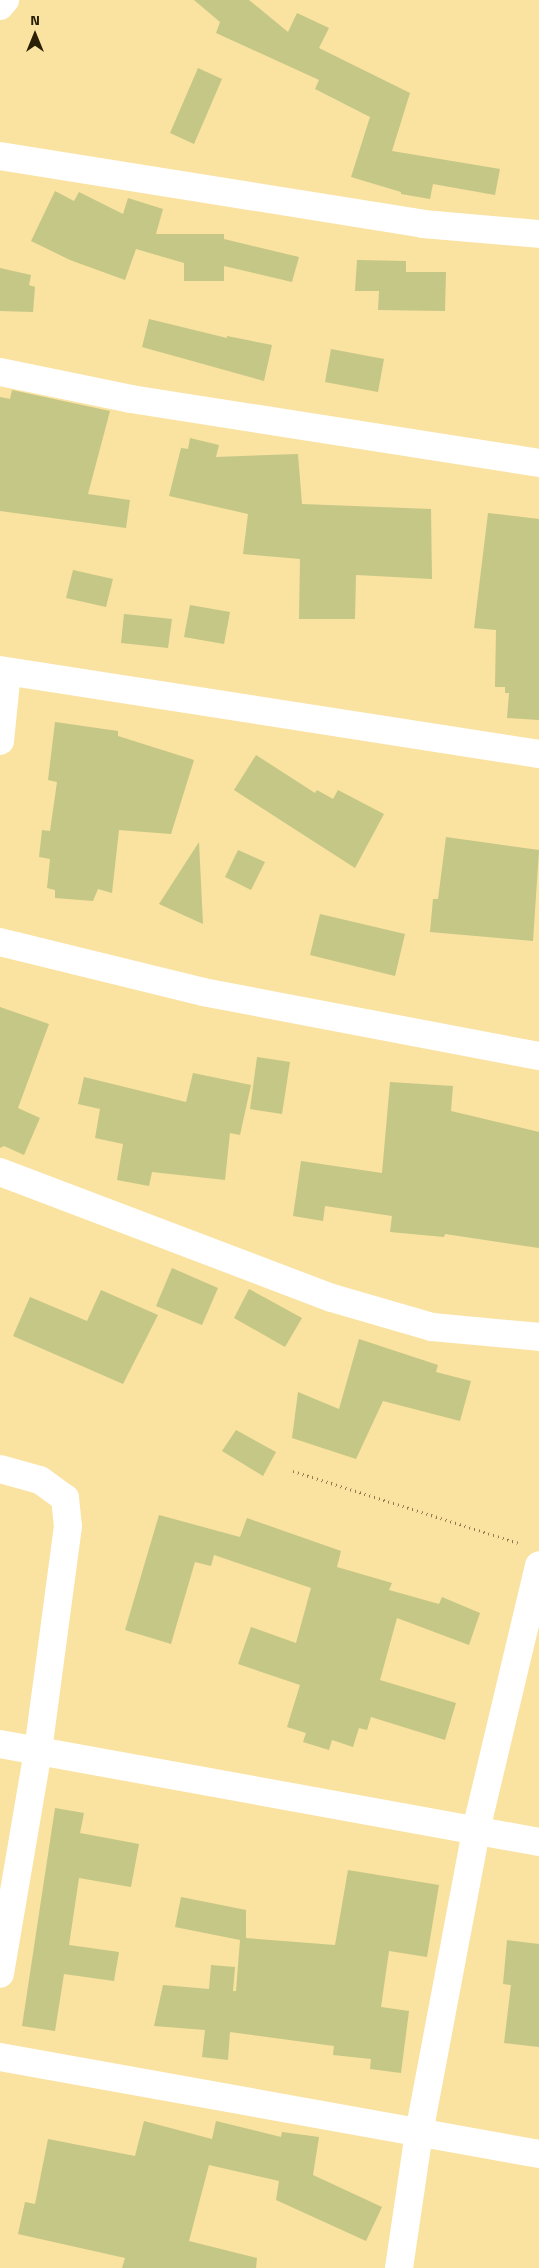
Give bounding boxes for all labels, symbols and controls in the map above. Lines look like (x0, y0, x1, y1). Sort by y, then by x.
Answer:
text: N (30, 9, 40, 30)
north arrow (10, 10, 60, 60)

